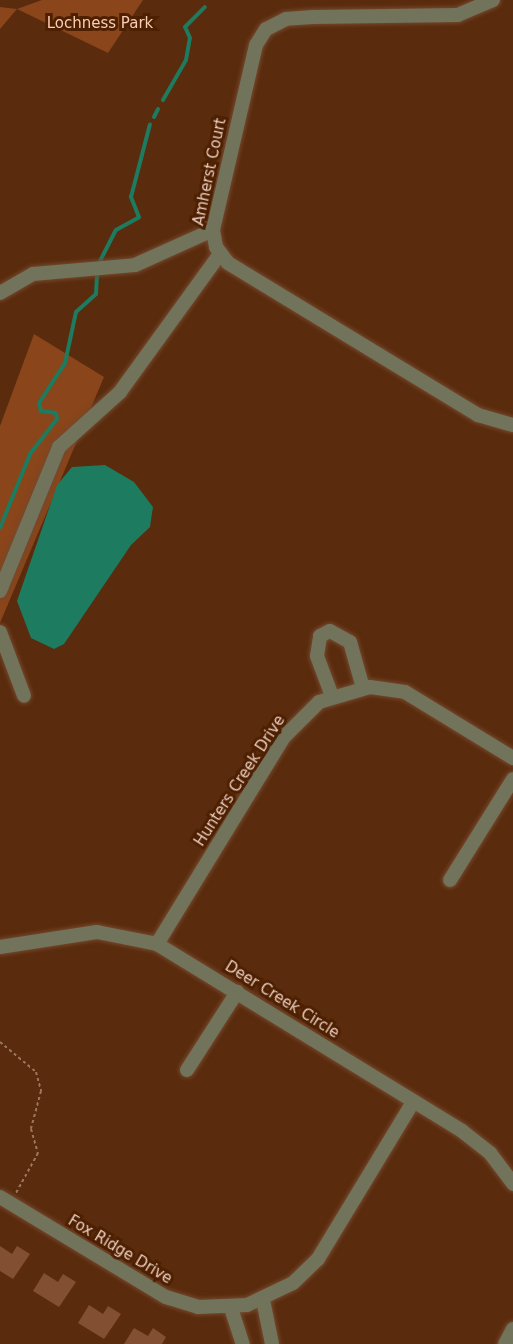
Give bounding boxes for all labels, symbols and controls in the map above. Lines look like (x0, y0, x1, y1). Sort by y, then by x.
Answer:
park label: Lochness Park (47, 15, 153, 33)
street label: Amherst Court (190, 117, 230, 227)
street label: Hunters Creek Drive (191, 712, 289, 850)
street label: Deer Creek Circle (222, 958, 342, 1042)
street label: Fox Ridge Drive (65, 1212, 175, 1288)

